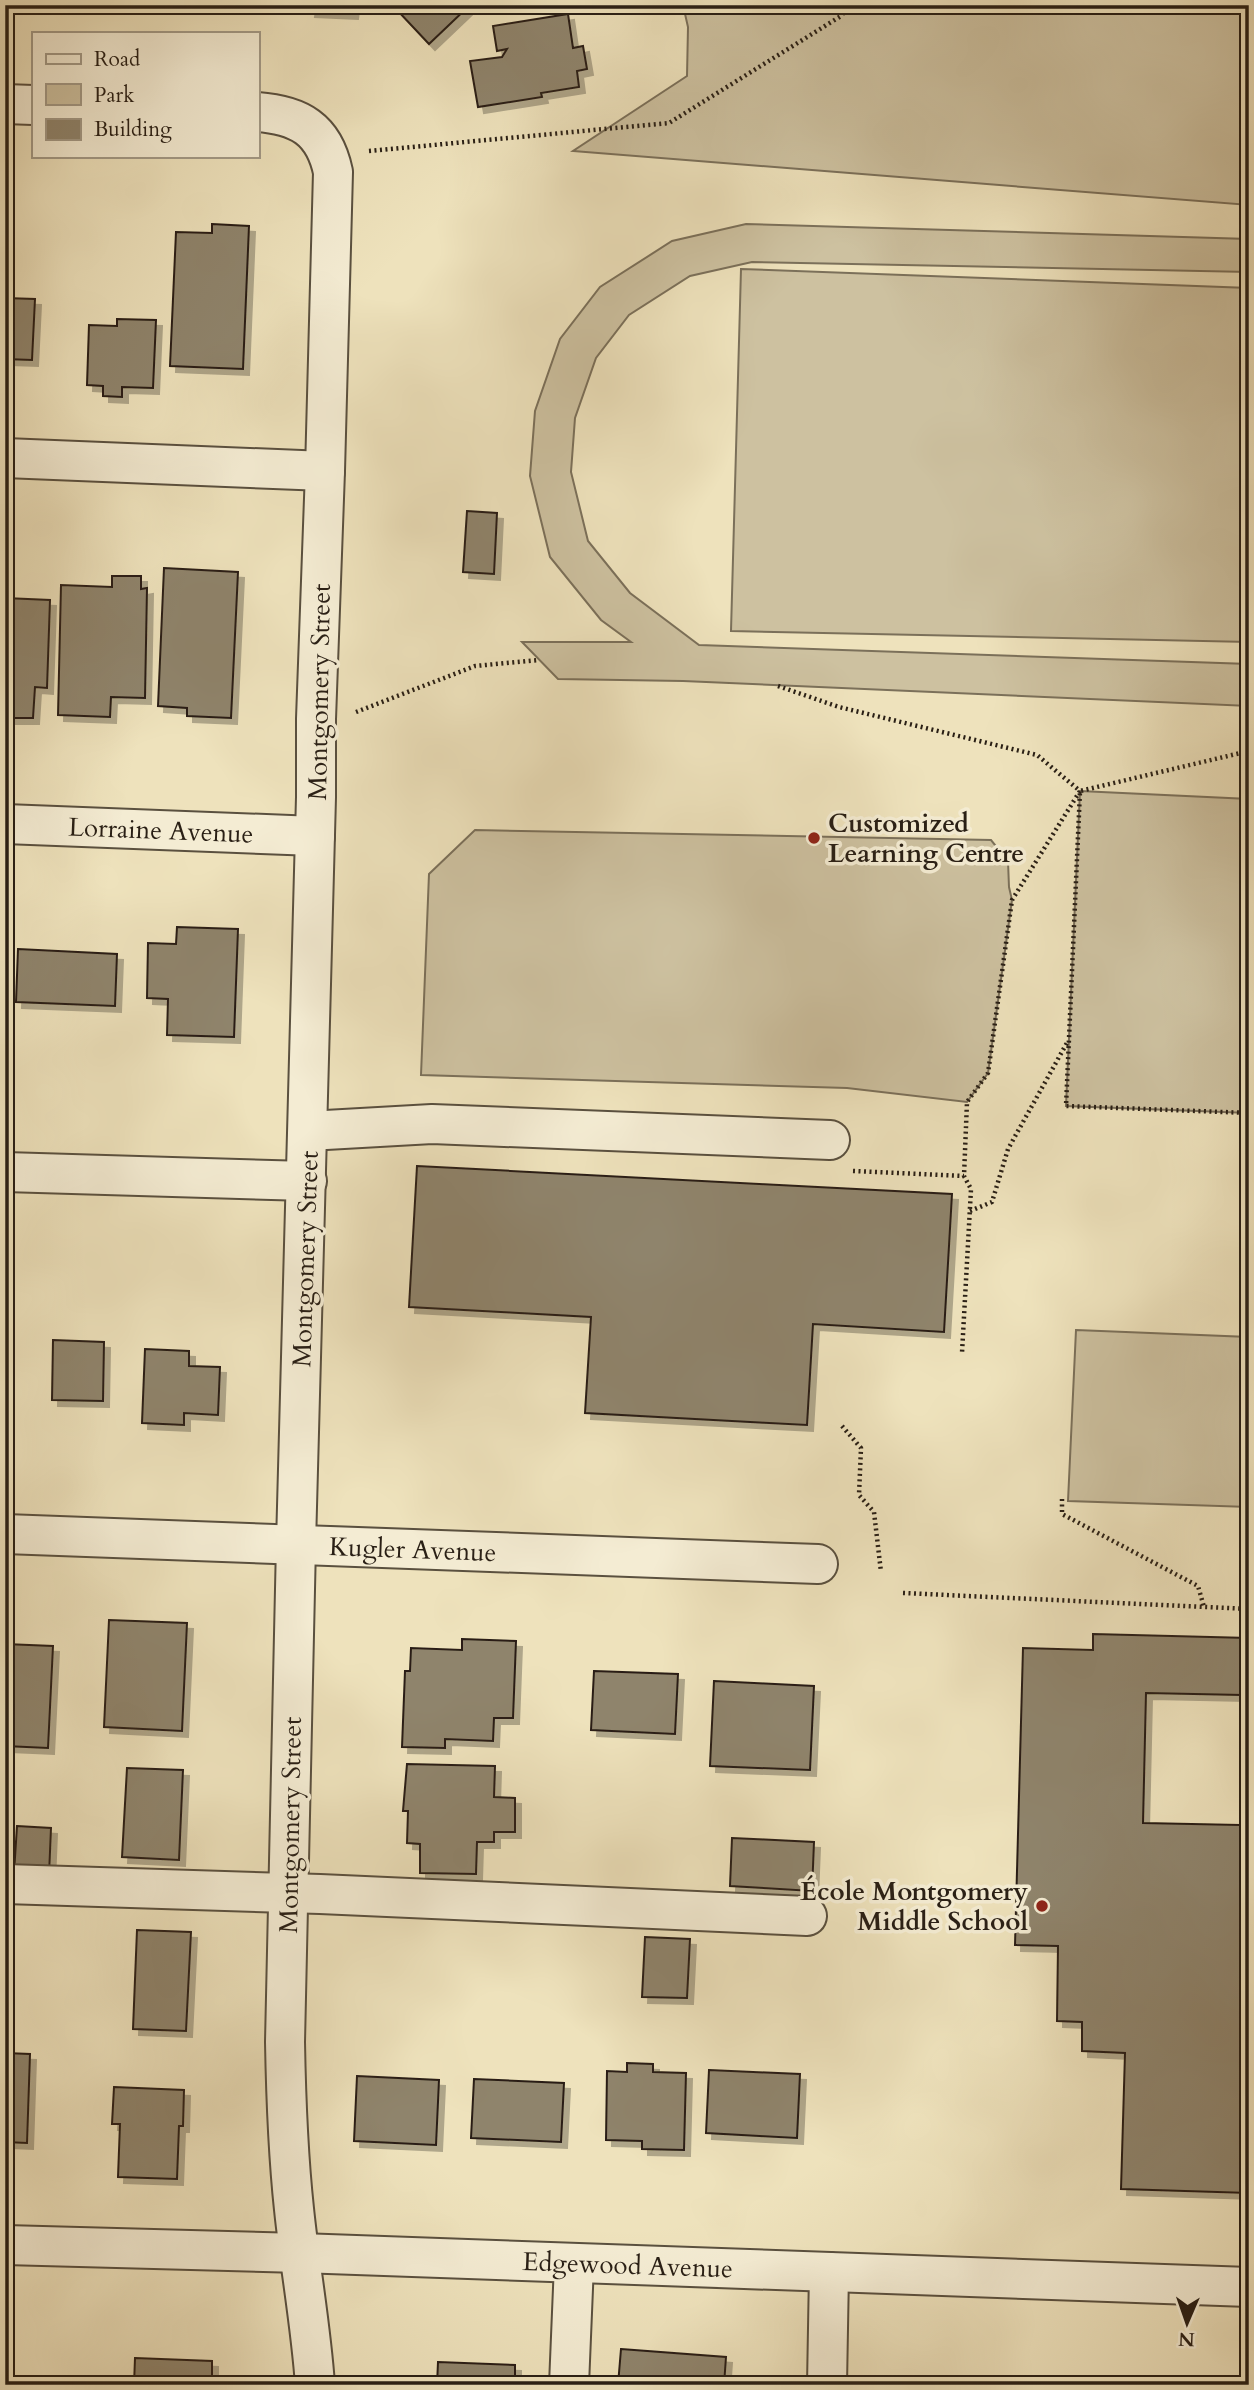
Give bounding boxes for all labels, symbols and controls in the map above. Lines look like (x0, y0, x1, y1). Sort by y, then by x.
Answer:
legend (32, 32, 259, 158)
text: Road (94, 45, 140, 74)
text: Park (94, 81, 135, 110)
text: Building (94, 115, 172, 144)
street label: Montgomery Street (300, 583, 339, 801)
place label: Customized Learning Centre (828, 806, 1024, 871)
street label: Lorraine Avenue (68, 809, 254, 852)
marker: Customized Learning Centre (806, 830, 822, 846)
street label: Montgomery Street (284, 1150, 327, 1368)
street label: Kugler Avenue (328, 1529, 497, 1570)
street label: Montgomery Street (271, 1716, 310, 1934)
place label: École Montgomery Middle School (800, 1874, 1028, 1939)
marker: École Montgomery Middle School (1034, 1898, 1050, 1914)
street label: Edgewood Avenue (522, 2244, 733, 2286)
north arrow (1152, 2288, 1222, 2358)
text: N (1177, 2326, 1195, 2352)

